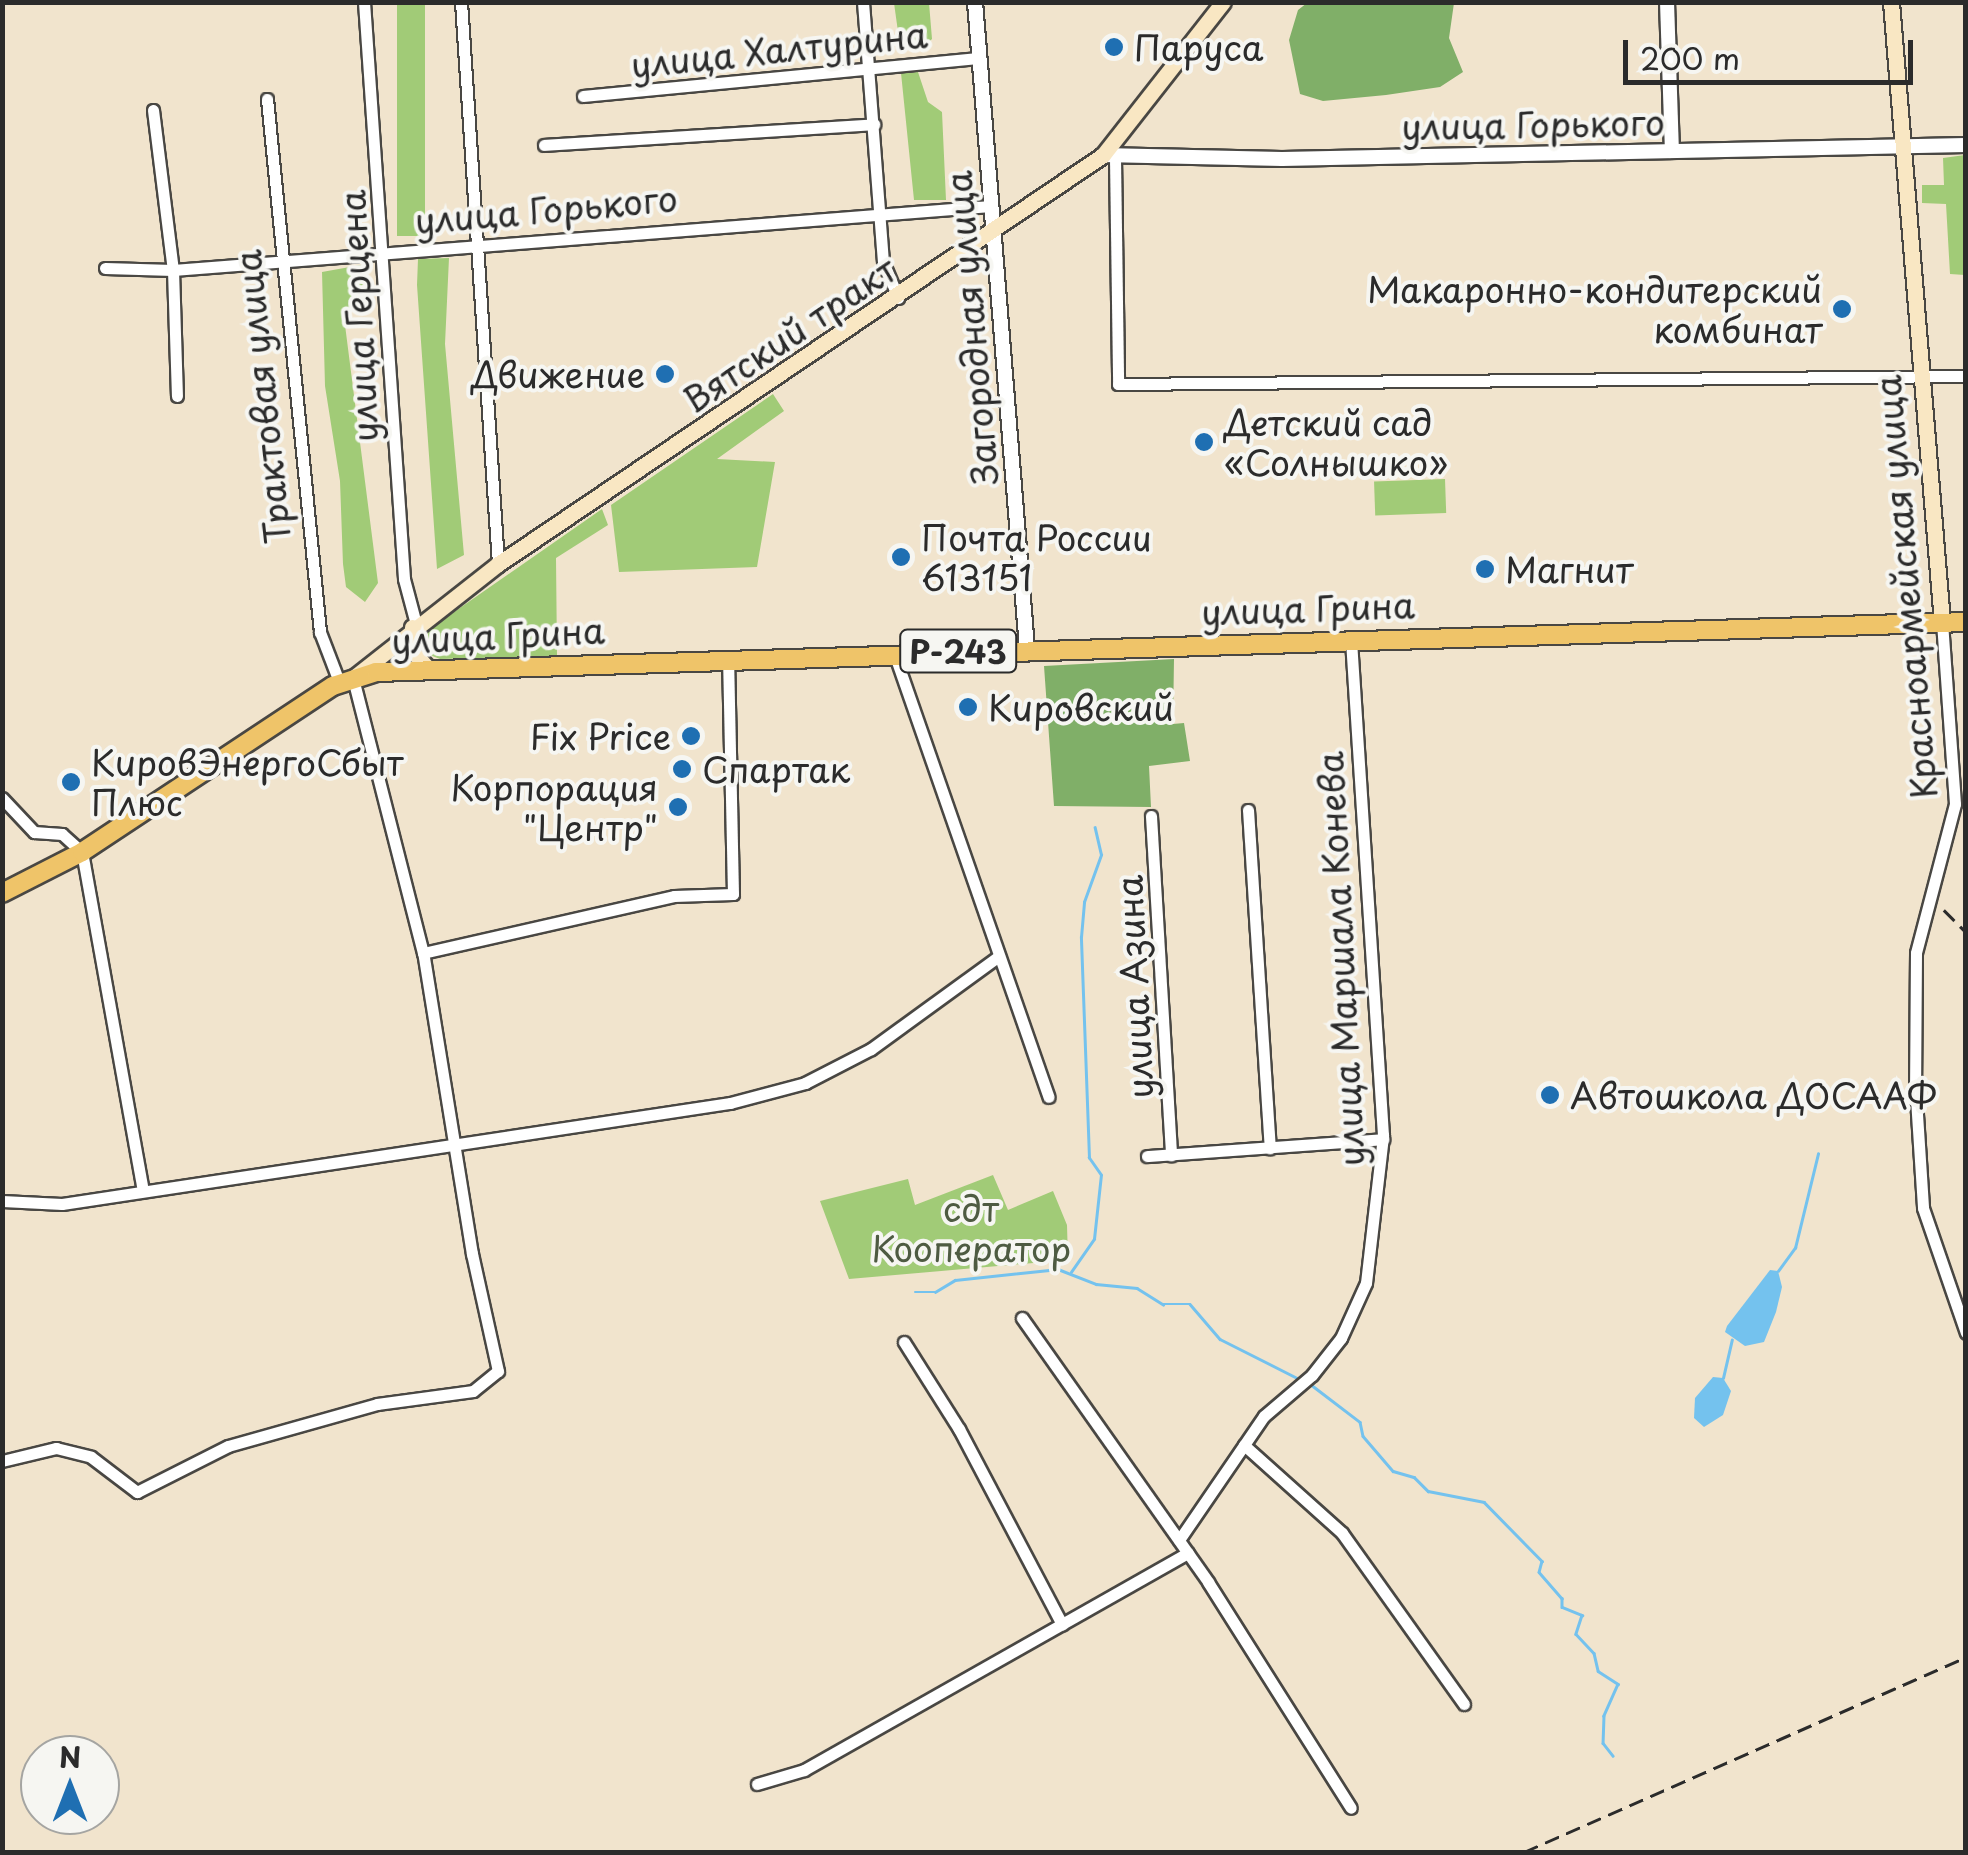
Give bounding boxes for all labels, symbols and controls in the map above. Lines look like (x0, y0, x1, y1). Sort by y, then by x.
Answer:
street label: улица Халтурина (628, 12, 930, 86)
scale bar (1628, 20, 1918, 82)
place label: Паруса (1134, 26, 1264, 68)
text: 200 m (1640, 35, 1740, 80)
marker: Паруса (1103, 36, 1125, 58)
street label: улица Горького (1400, 101, 1666, 147)
street label: Загородная улица (936, 168, 1006, 488)
street label: улица Горького (412, 177, 680, 241)
street label: улица Герцена (330, 188, 386, 444)
street label: Трактовая улица (226, 247, 298, 547)
street label: Вятский тракт (674, 247, 904, 421)
place label: Макаронно-кондитерский комбинат (1367, 268, 1822, 350)
marker: Макаронно-кондитерский комбинат (1831, 298, 1853, 320)
place label: Движение (471, 353, 645, 395)
marker: Движение (654, 363, 676, 385)
street label: Красноармейская улица (1865, 373, 1945, 801)
place label: Детский сад «Солнышко» (1224, 401, 1448, 483)
marker: Детский сад «Солнышко» (1193, 431, 1215, 453)
place label: Почта России 613151 (921, 516, 1153, 598)
marker: Почта России 613151 (890, 546, 912, 568)
place label: Магнит (1505, 548, 1633, 590)
marker: Магнит (1474, 558, 1496, 580)
street label: улица Грина (1200, 583, 1416, 633)
street label: улица Грина (389, 608, 607, 662)
road number: Р-243 (898, 624, 1018, 678)
place label: Кировский (988, 686, 1174, 728)
marker: Кировский (957, 696, 979, 718)
place label: Fix Price (530, 715, 671, 757)
marker: Fix Price (680, 725, 702, 747)
place label: КировЭнергоСбыт Плюс (91, 741, 403, 823)
place label: Спартак (702, 748, 850, 790)
street label: улица Маршала Конева (1308, 748, 1372, 1170)
marker: Спартак (671, 758, 693, 780)
place label: Корпорация "Центр" (450, 766, 658, 848)
marker: КировЭнергоСбыт Плюс (60, 771, 82, 793)
marker: Корпорация "Центр" (667, 796, 689, 818)
street label: улица Азина (1107, 873, 1161, 1101)
place label: Автошкола ДОСААФ (1570, 1074, 1936, 1116)
marker: Автошкола ДОСААФ (1539, 1084, 1561, 1106)
park label: сдт Кооператор (871, 1187, 1071, 1269)
north arrow (20, 1735, 120, 1835)
text: N (59, 1735, 81, 1778)

